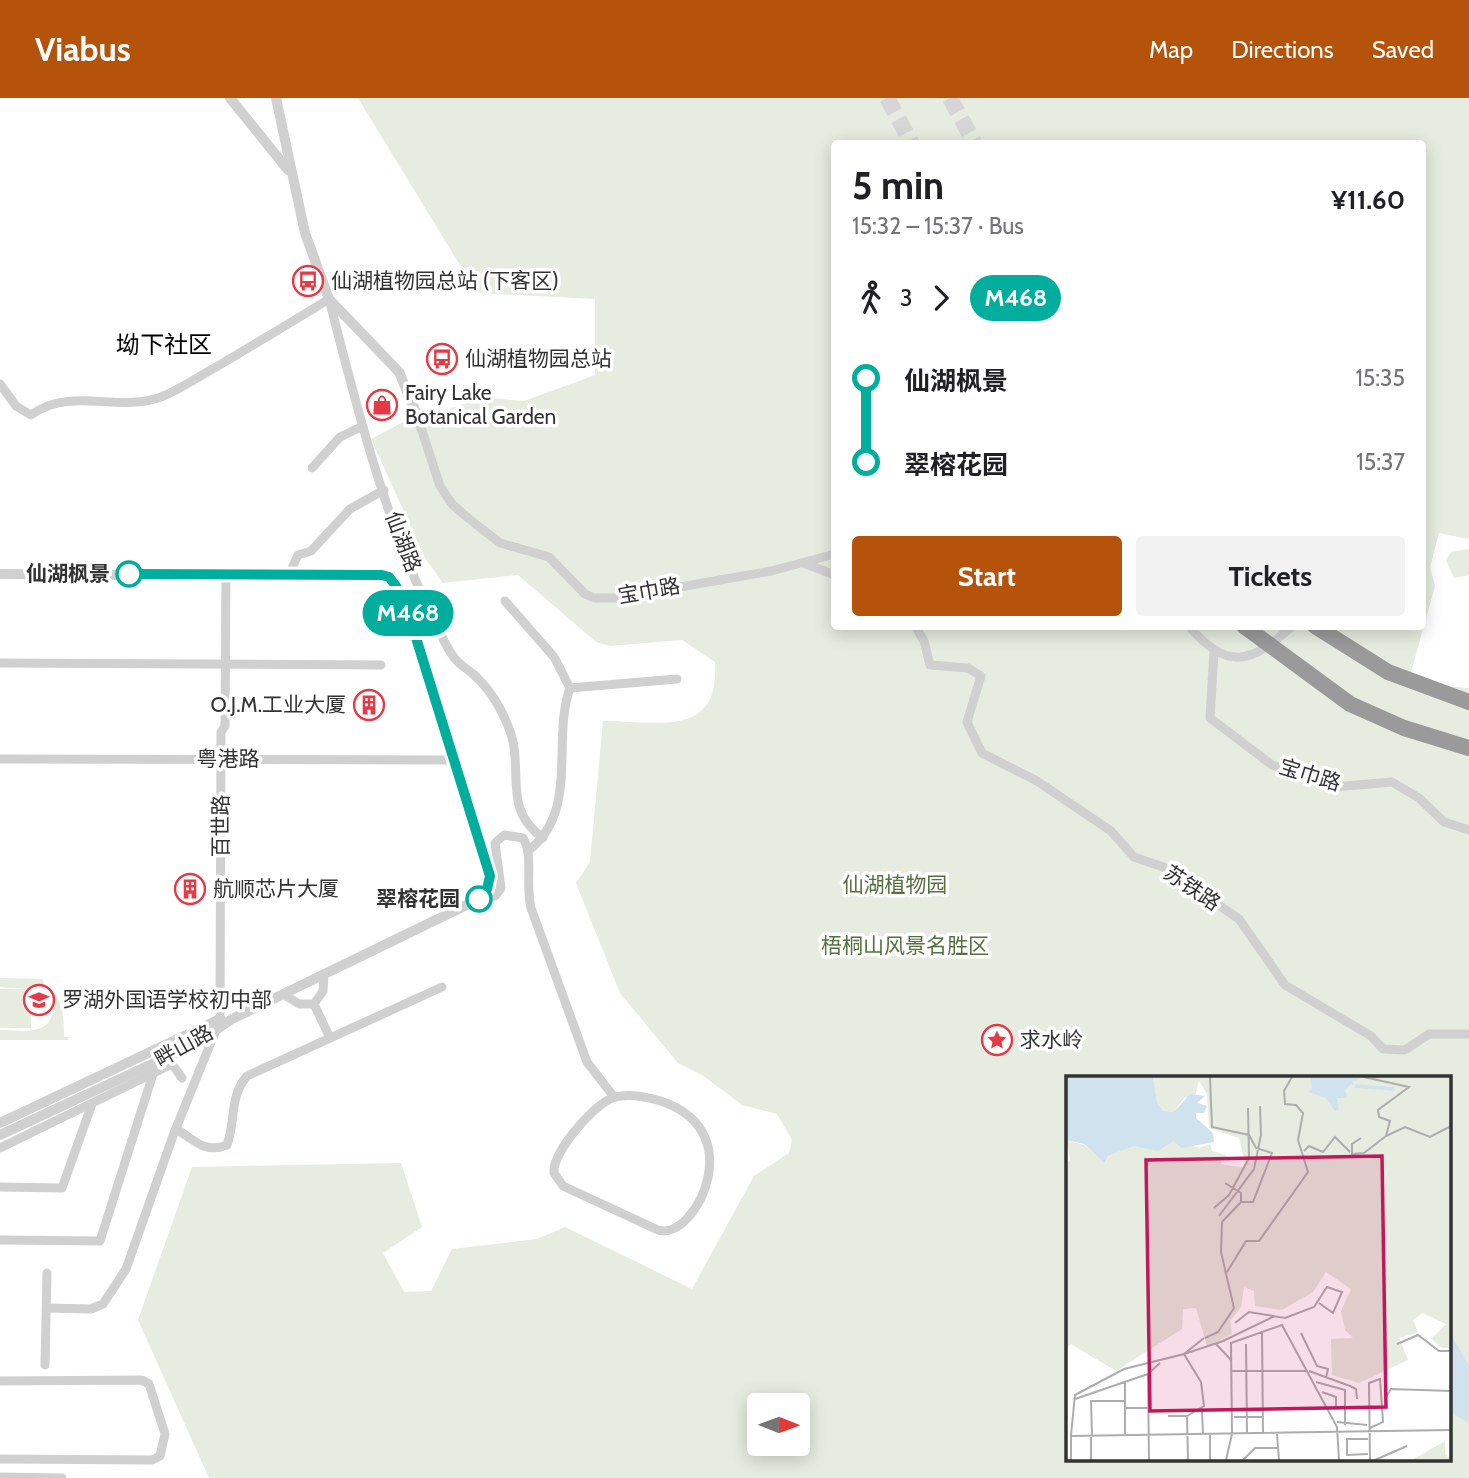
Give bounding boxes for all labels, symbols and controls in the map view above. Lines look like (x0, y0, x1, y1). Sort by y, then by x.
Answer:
text: Viabus (35, 29, 131, 69)
text: Map (1149, 35, 1193, 64)
text: Directions (1231, 35, 1334, 64)
text: Saved (1372, 35, 1434, 64)
text: 5 min (852, 162, 944, 209)
text: ¥11.60 (1331, 184, 1405, 216)
text: 15:32 – 15:37 · Bus (852, 212, 1024, 240)
bus stop icon: 仙湖植物园总站 (下客区) (291, 264, 325, 298)
place label: 仙湖植物园总站 (下客区) (331, 268, 559, 293)
icon: walk (852, 279, 890, 317)
icon: forward (922, 279, 960, 317)
text: M468 (984, 283, 1047, 312)
text: 3 (900, 284, 912, 312)
district label: 坳下社区 (116, 330, 212, 359)
bus stop icon: 仙湖植物园总站 (425, 342, 459, 376)
place label: 仙湖植物园总站 (465, 346, 612, 371)
text: 15:35 (1355, 364, 1405, 392)
text: 仙湖枫景 (904, 365, 1008, 397)
place label: Fairy Lake Botanical Garden (405, 380, 556, 429)
shop icon: Fairy Lake Botanical Garden (365, 388, 399, 422)
text: 15:37 (1356, 448, 1405, 476)
text: 翠榕花园 (904, 449, 1008, 481)
street label: 仙湖路 (381, 508, 426, 576)
button: Start (852, 536, 1122, 616)
button: Tickets (1136, 536, 1405, 616)
place label: 仙湖枫景 (26, 561, 110, 586)
marker: 仙湖枫景 (116, 561, 142, 587)
street label: 宝巾路 (616, 573, 682, 608)
line badge: M468 (359, 590, 457, 636)
text: M468 (377, 598, 439, 627)
building icon: O.J.M.工业大厦 (352, 688, 386, 722)
place label: O.J.M.工业大厦 (211, 692, 346, 717)
street label: 粤港路 (197, 746, 260, 771)
street label: 宝巾路 (1276, 753, 1344, 796)
street label: 百世路 (208, 795, 233, 858)
street label: 苏铁路 (1159, 860, 1225, 916)
building icon: 航顺芯片大厦 (173, 872, 207, 906)
park label: 仙湖植物园 (843, 872, 948, 897)
place label: 航顺芯片大厦 (213, 876, 339, 901)
place label: 翠榕花园 (376, 886, 460, 911)
marker: 翠榕花园 (466, 886, 492, 912)
park label: 梧桐山风景名胜区 (821, 933, 989, 958)
school or university icon: 罗湖外国语学校初中部 (22, 983, 56, 1017)
place label: 罗湖外国语学校初中部 (62, 987, 272, 1012)
street label: 畔山路 (150, 1019, 217, 1072)
place icon: 求水岭 (980, 1023, 1014, 1057)
place label: 求水岭 (1020, 1027, 1083, 1052)
inset map (1066, 1076, 1452, 1460)
north arrow (747, 1393, 810, 1456)
map controls (747, 1393, 810, 1456)

